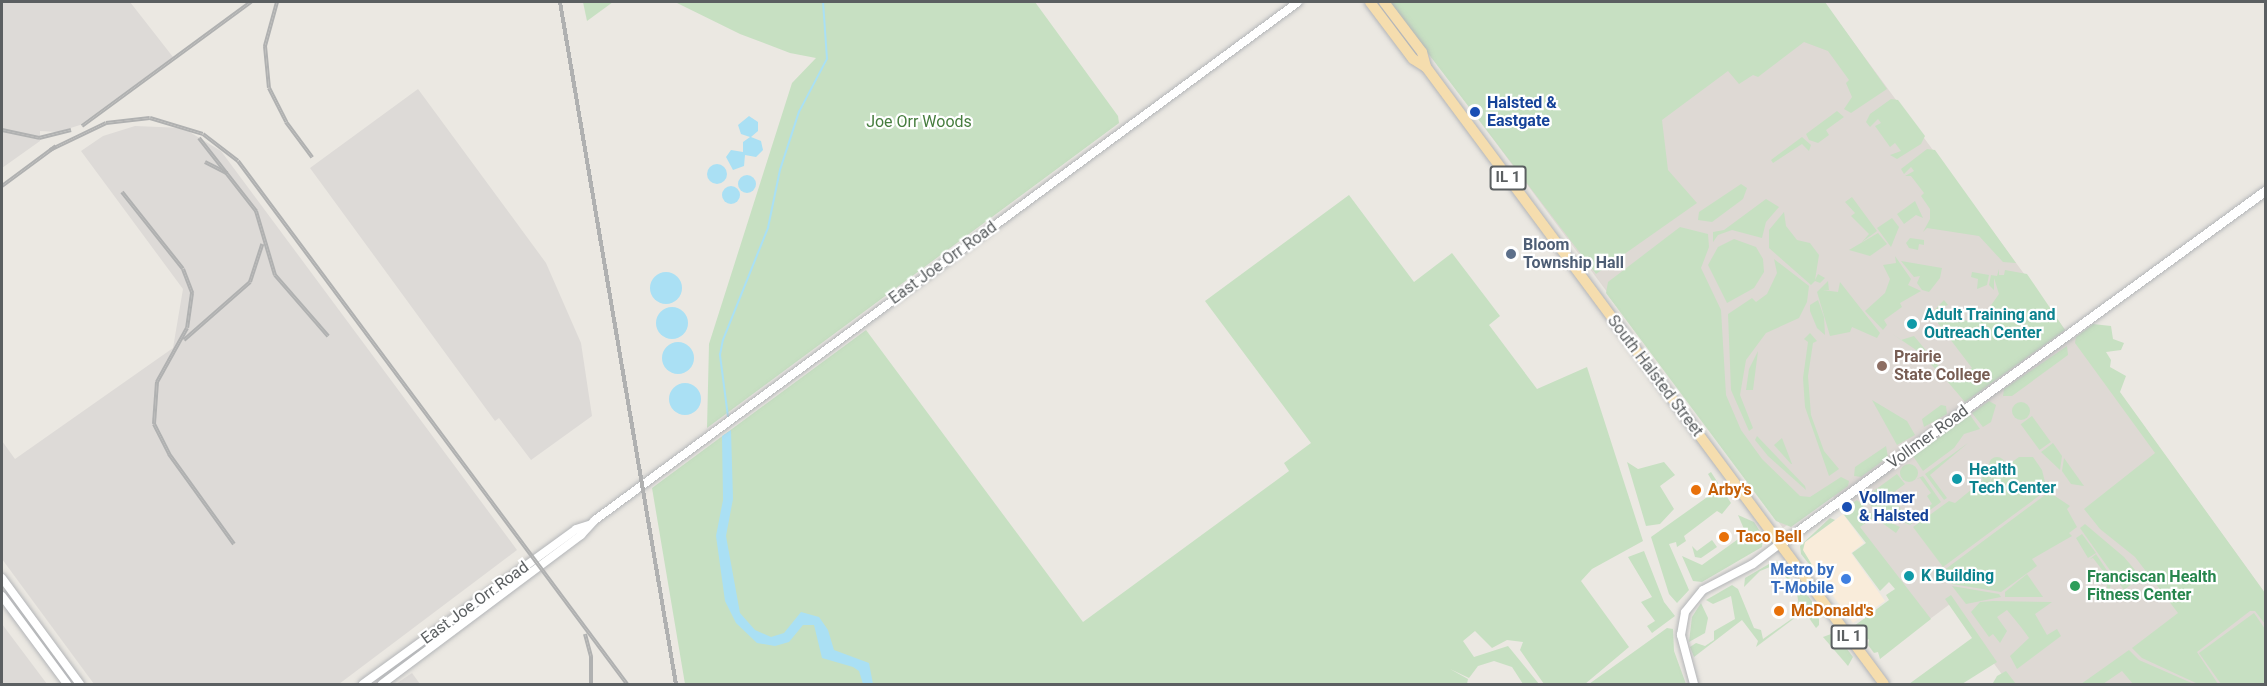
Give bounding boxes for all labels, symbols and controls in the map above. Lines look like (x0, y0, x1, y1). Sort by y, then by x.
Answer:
place label: Halsted & Eastgate (1487, 93, 1557, 131)
marker: Halsted & Eastgate (1468, 105, 1482, 119)
park label: Joe Orr Woods (866, 112, 972, 132)
road number: IL 1 (1488, 166, 1528, 190)
street label: East Joe Orr Road (886, 218, 1000, 308)
place label: Bloom Township Hall (1523, 235, 1624, 273)
marker: Bloom Township Hall (1504, 247, 1518, 261)
place label: Adult Training and Outreach Center (1924, 305, 2056, 343)
street label: South Halsted Street (1603, 312, 1707, 440)
marker: Adult Training and Outreach Center (1905, 317, 1919, 331)
place label: Prairie State College (1894, 347, 1990, 385)
marker: Prairie State College (1875, 359, 1889, 373)
street label: Vollmer Road (1884, 401, 1972, 473)
place label: Health Tech Center (1969, 460, 2056, 498)
marker: Health Tech Center (1950, 472, 1964, 486)
place label: Arby's (1708, 480, 1752, 500)
marker: Arby's (1689, 483, 1703, 497)
place label: Vollmer & Halsted (1859, 488, 1929, 526)
marker: Vollmer & Halsted (1840, 500, 1854, 514)
place label: Taco Bell (1736, 527, 1802, 547)
marker: Taco Bell (1717, 530, 1731, 544)
street label: East Joe Orr Road (418, 558, 532, 648)
place label: Metro by T-Mobile (1770, 560, 1834, 598)
place label: K Building (1921, 566, 1994, 586)
place label: Franciscan Health Fitness Center (2087, 567, 2216, 605)
marker: K Building (1902, 569, 1916, 583)
marker: Metro by T-Mobile (1839, 572, 1853, 586)
marker: Franciscan Health Fitness Center (2068, 579, 2082, 593)
place label: McDonald's (1791, 601, 1874, 621)
marker: McDonald's (1772, 604, 1786, 618)
road number: IL 1 (1830, 625, 1868, 649)

